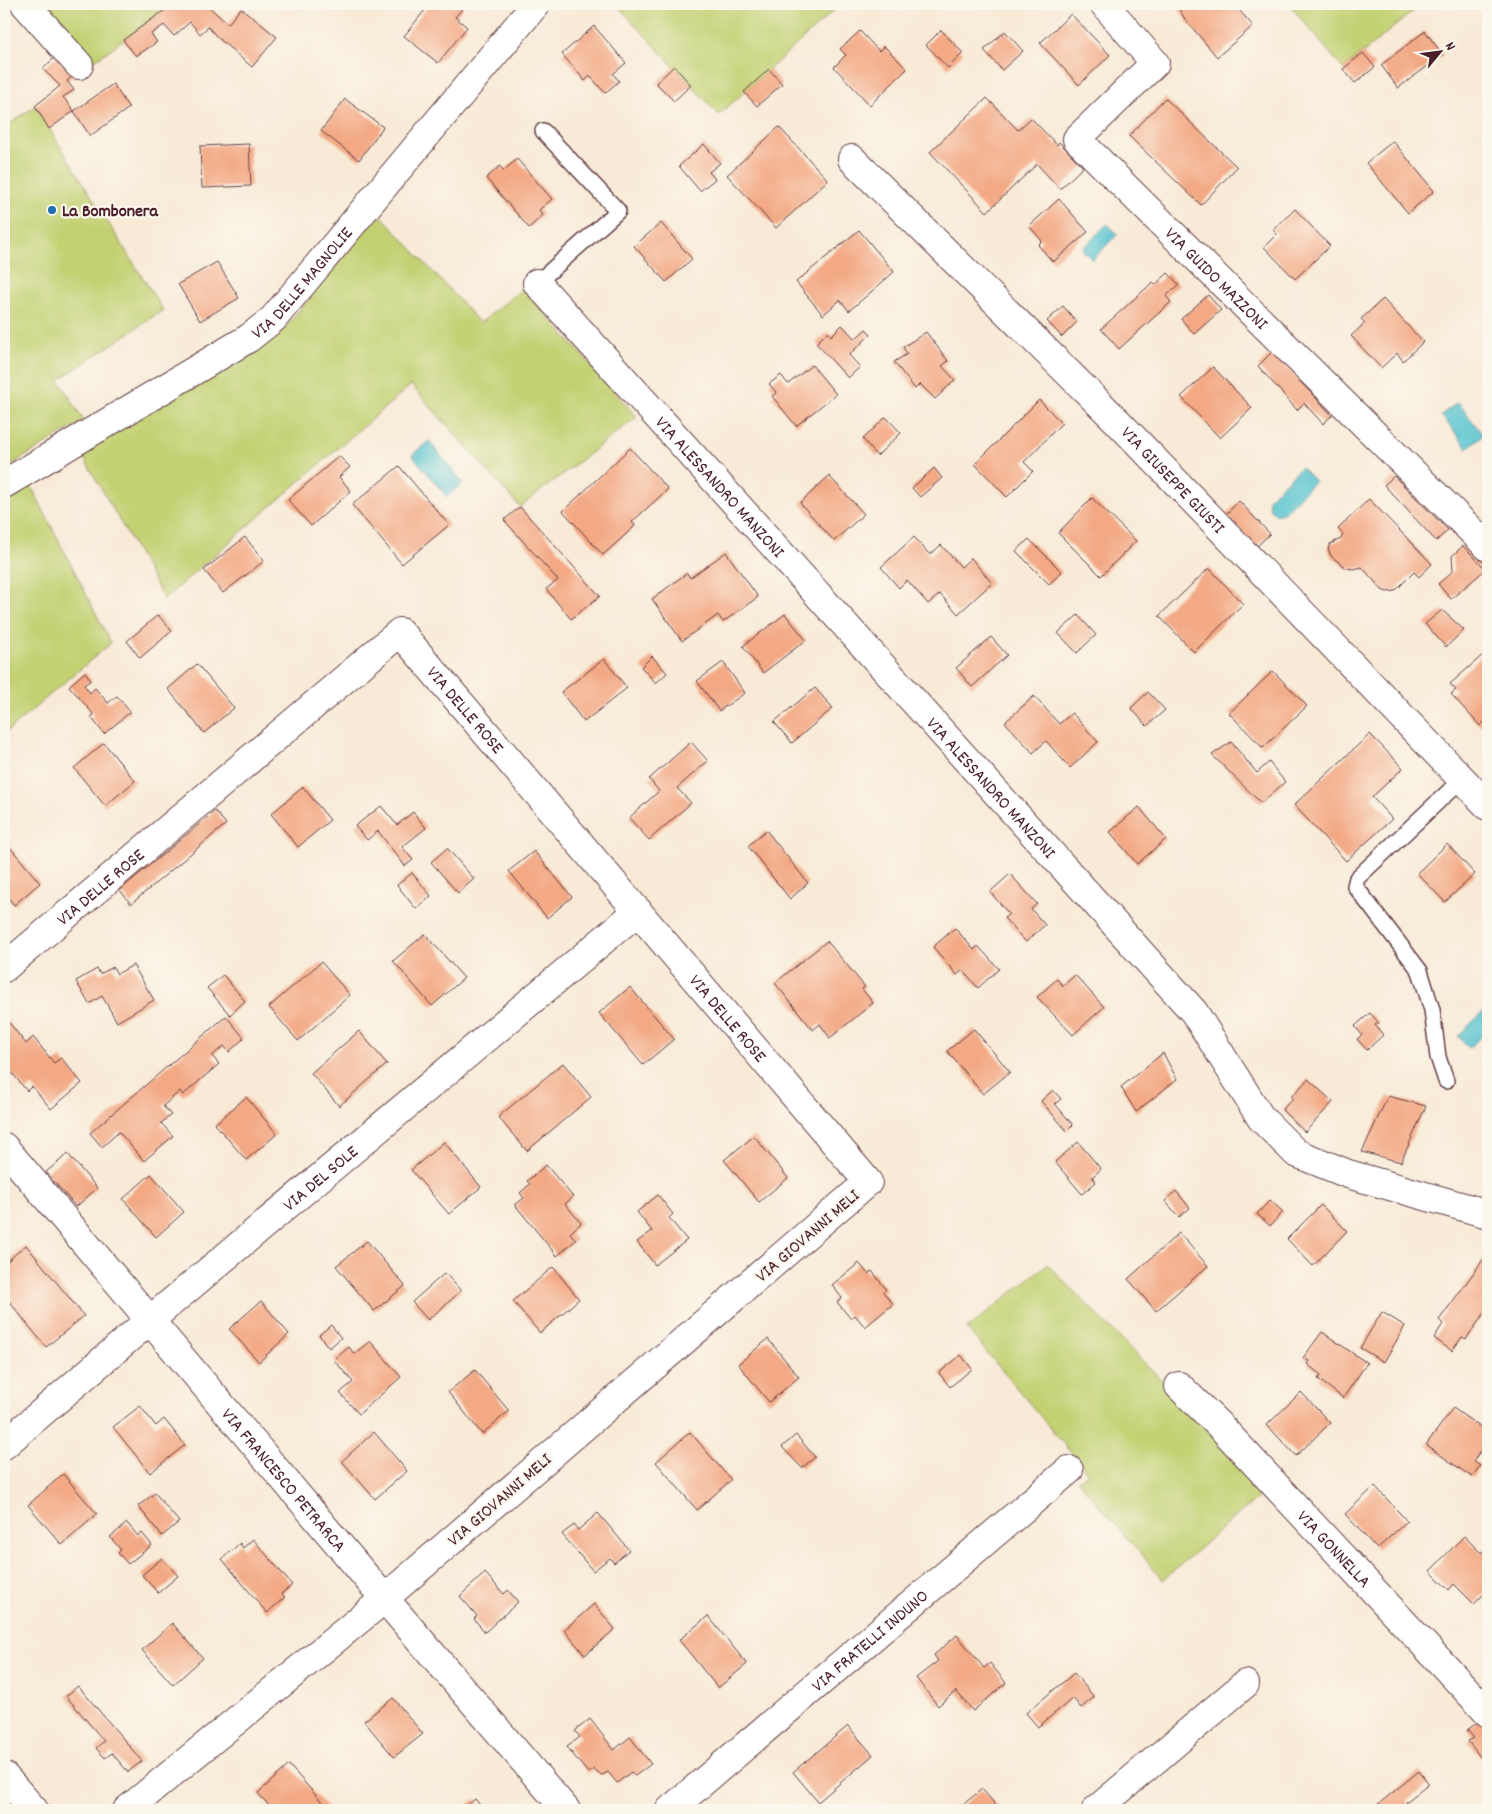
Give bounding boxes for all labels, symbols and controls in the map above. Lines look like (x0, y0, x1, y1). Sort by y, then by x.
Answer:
north arrow (1414, 28, 1464, 78)
text: N (1439, 39, 1460, 55)
place label: La Bombonera (62, 200, 159, 225)
marker: La Bombonera (46, 204, 58, 216)
street label: VIA DELLE MAGNOLIE (247, 222, 360, 346)
street label: VIA GUIDO MAZZONI (1158, 223, 1273, 337)
street label: VIA ALESSANDRO MANZONI (648, 412, 789, 565)
street label: VIA GIUSEPPE GIUSTI (1114, 422, 1230, 541)
street label: VIA DELLE ROSE (419, 662, 509, 760)
street label: VIA ALESSANDRO MANZONI (919, 713, 1060, 866)
street label: VIA DELLE ROSE (52, 844, 151, 933)
street label: VIA DELLE ROSE (682, 970, 771, 1069)
street label: VIA DEL SOLE (279, 1141, 365, 1218)
street label: VIA GIOVANNI MELI (751, 1184, 867, 1289)
street label: VIA FRANCESCO PETRARCA (214, 1404, 351, 1559)
street label: VIA GIOVANNI MELI (443, 1448, 559, 1553)
street label: VIA GONNELLA (1290, 1506, 1375, 1595)
street label: VIA FRATELLI INDUNO (807, 1585, 935, 1699)

